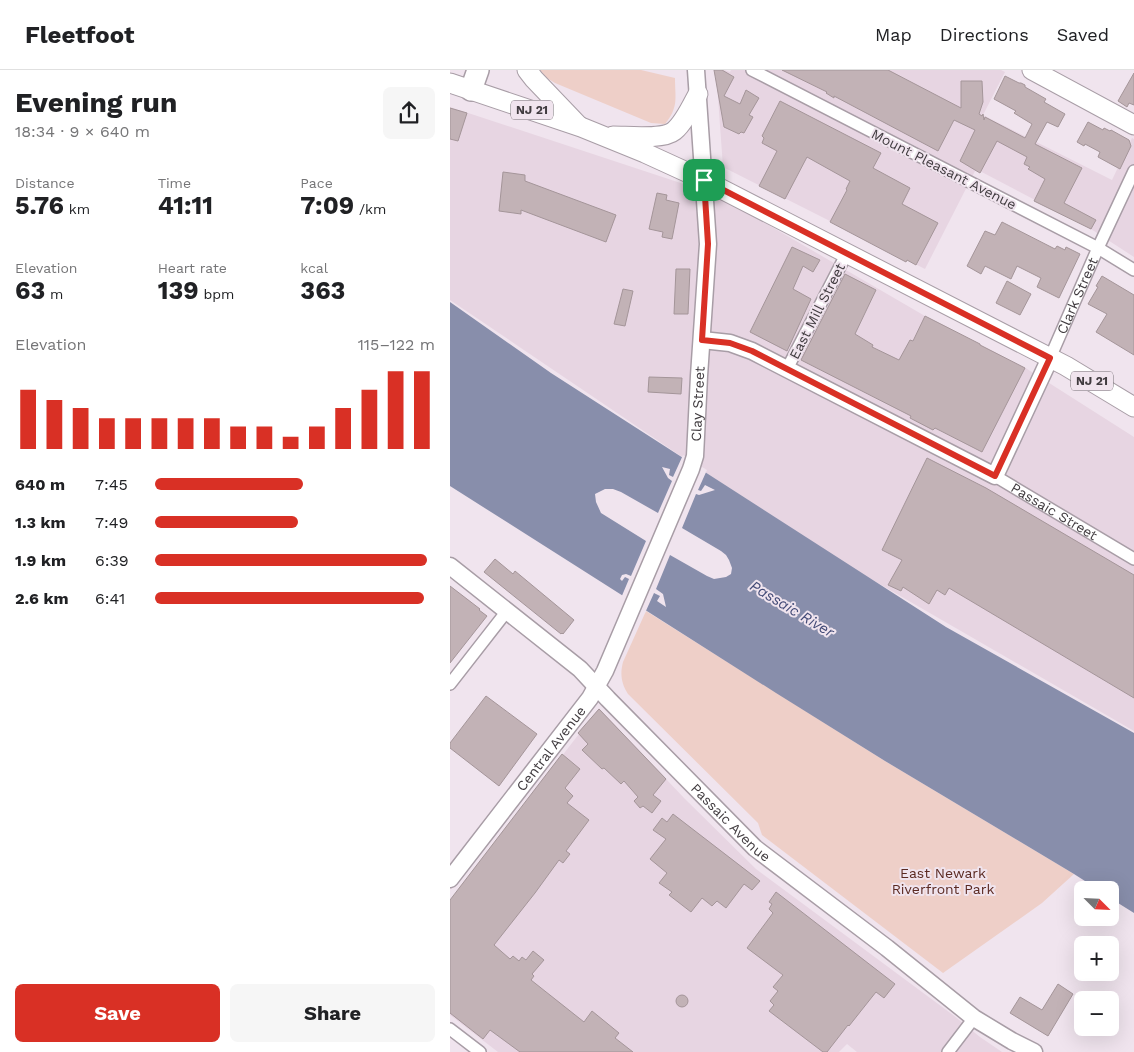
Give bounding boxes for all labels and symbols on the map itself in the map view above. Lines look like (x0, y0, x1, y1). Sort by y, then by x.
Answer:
road number: NJ 21 (511, 100, 553, 120)
street label: Mount Pleasant Avenue (869, 125, 1019, 213)
pin (683, 159, 725, 201)
street label: Clark Street (1053, 255, 1101, 337)
street label: East Mill Street (786, 260, 848, 362)
street label: Clay Street (688, 366, 708, 442)
road number: NJ 21 (1071, 372, 1113, 391)
street label: Passaic Street (1008, 479, 1100, 543)
water label: Passaic River (747, 577, 838, 642)
street label: Central Avenue (513, 703, 589, 794)
street label: Passaic Avenue (688, 780, 773, 865)
park label: East Newark Riverfront Park (892, 865, 994, 897)
north arrow (1074, 881, 1119, 926)

